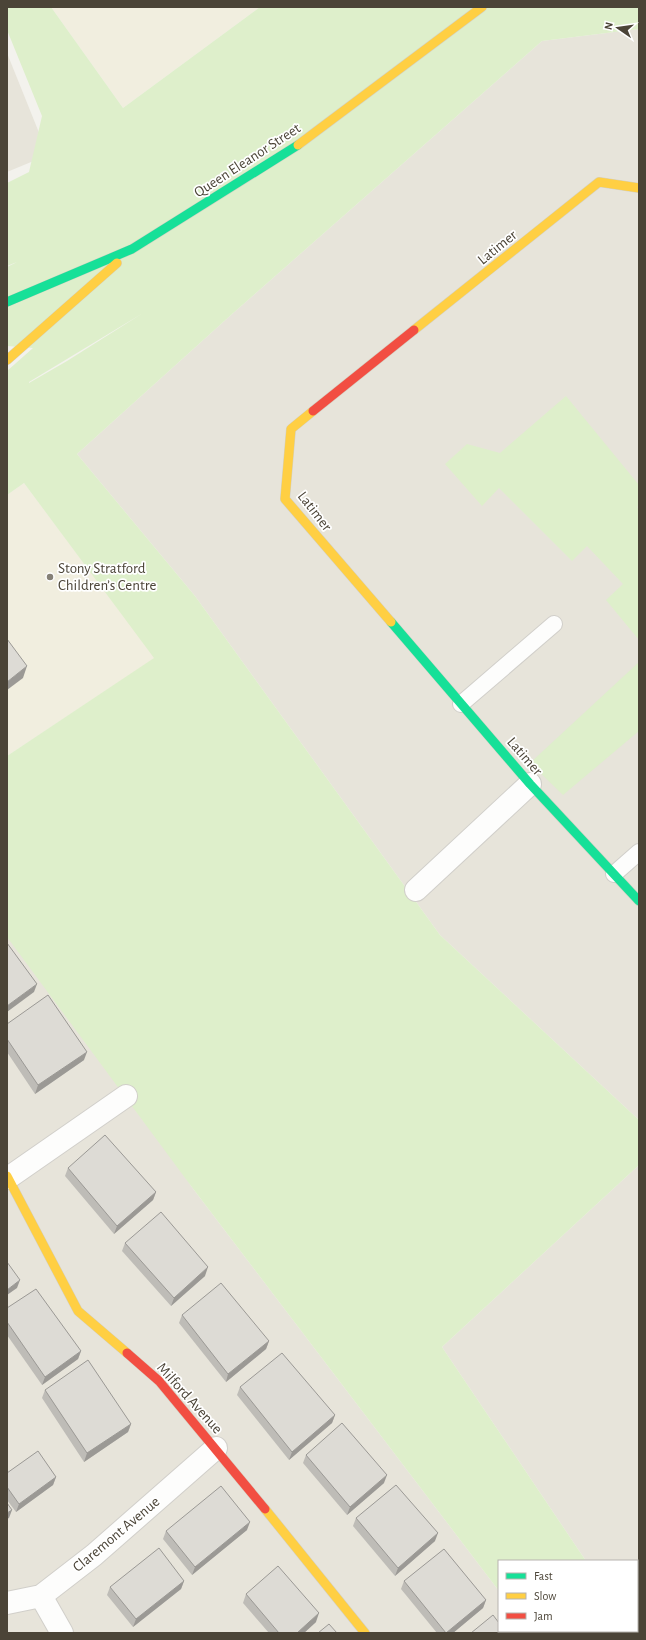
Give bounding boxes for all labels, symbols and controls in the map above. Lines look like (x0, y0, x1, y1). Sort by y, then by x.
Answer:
north arrow (598, 8, 638, 48)
text: N (603, 21, 615, 31)
street label: Queen Eleanor Street (191, 120, 303, 200)
street label: Latimer (475, 227, 520, 267)
street label: Latimer (295, 489, 335, 534)
place label: Stony Stratford Children’s Centre (58, 561, 157, 593)
marker: Stony Stratford Children’s Centre (45, 572, 55, 582)
street label: Latimer (504, 734, 545, 778)
street label: Milford Avenue (154, 1360, 225, 1437)
street label: Claremont Avenue (70, 1494, 163, 1575)
legend (498, 1560, 638, 1632)
text: Fast (534, 1570, 553, 1582)
text: Slow (534, 1590, 556, 1602)
text: Jam (534, 1610, 553, 1622)

